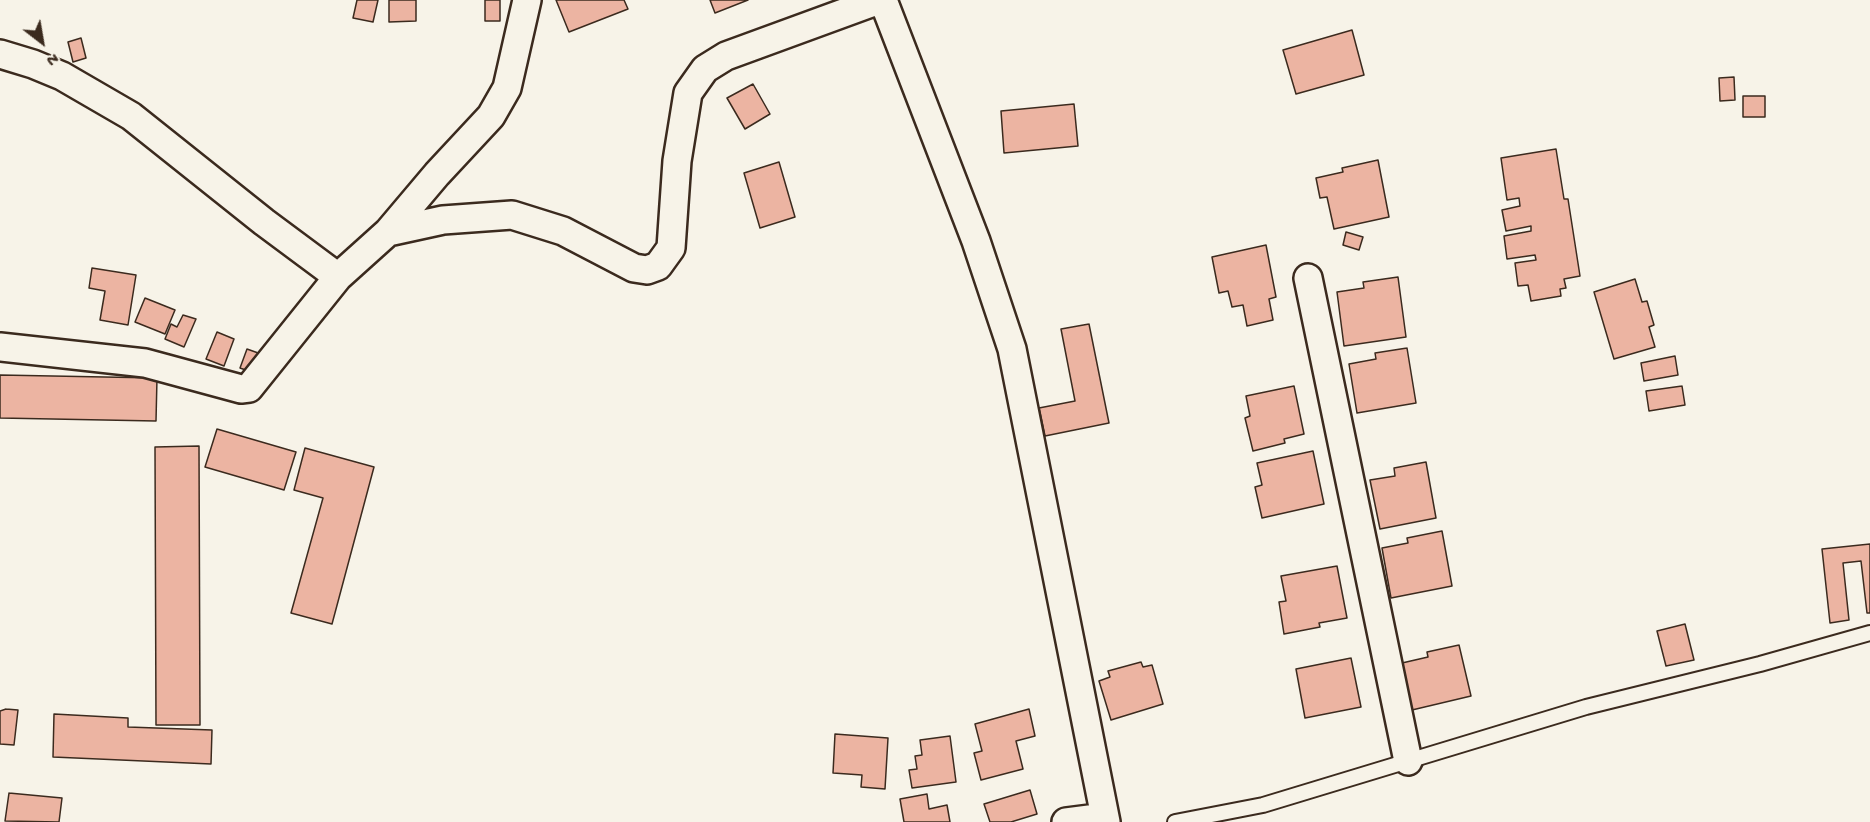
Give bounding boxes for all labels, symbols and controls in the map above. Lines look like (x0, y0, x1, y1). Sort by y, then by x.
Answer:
north arrow (12, 12, 72, 72)
text: N (42, 47, 61, 69)

